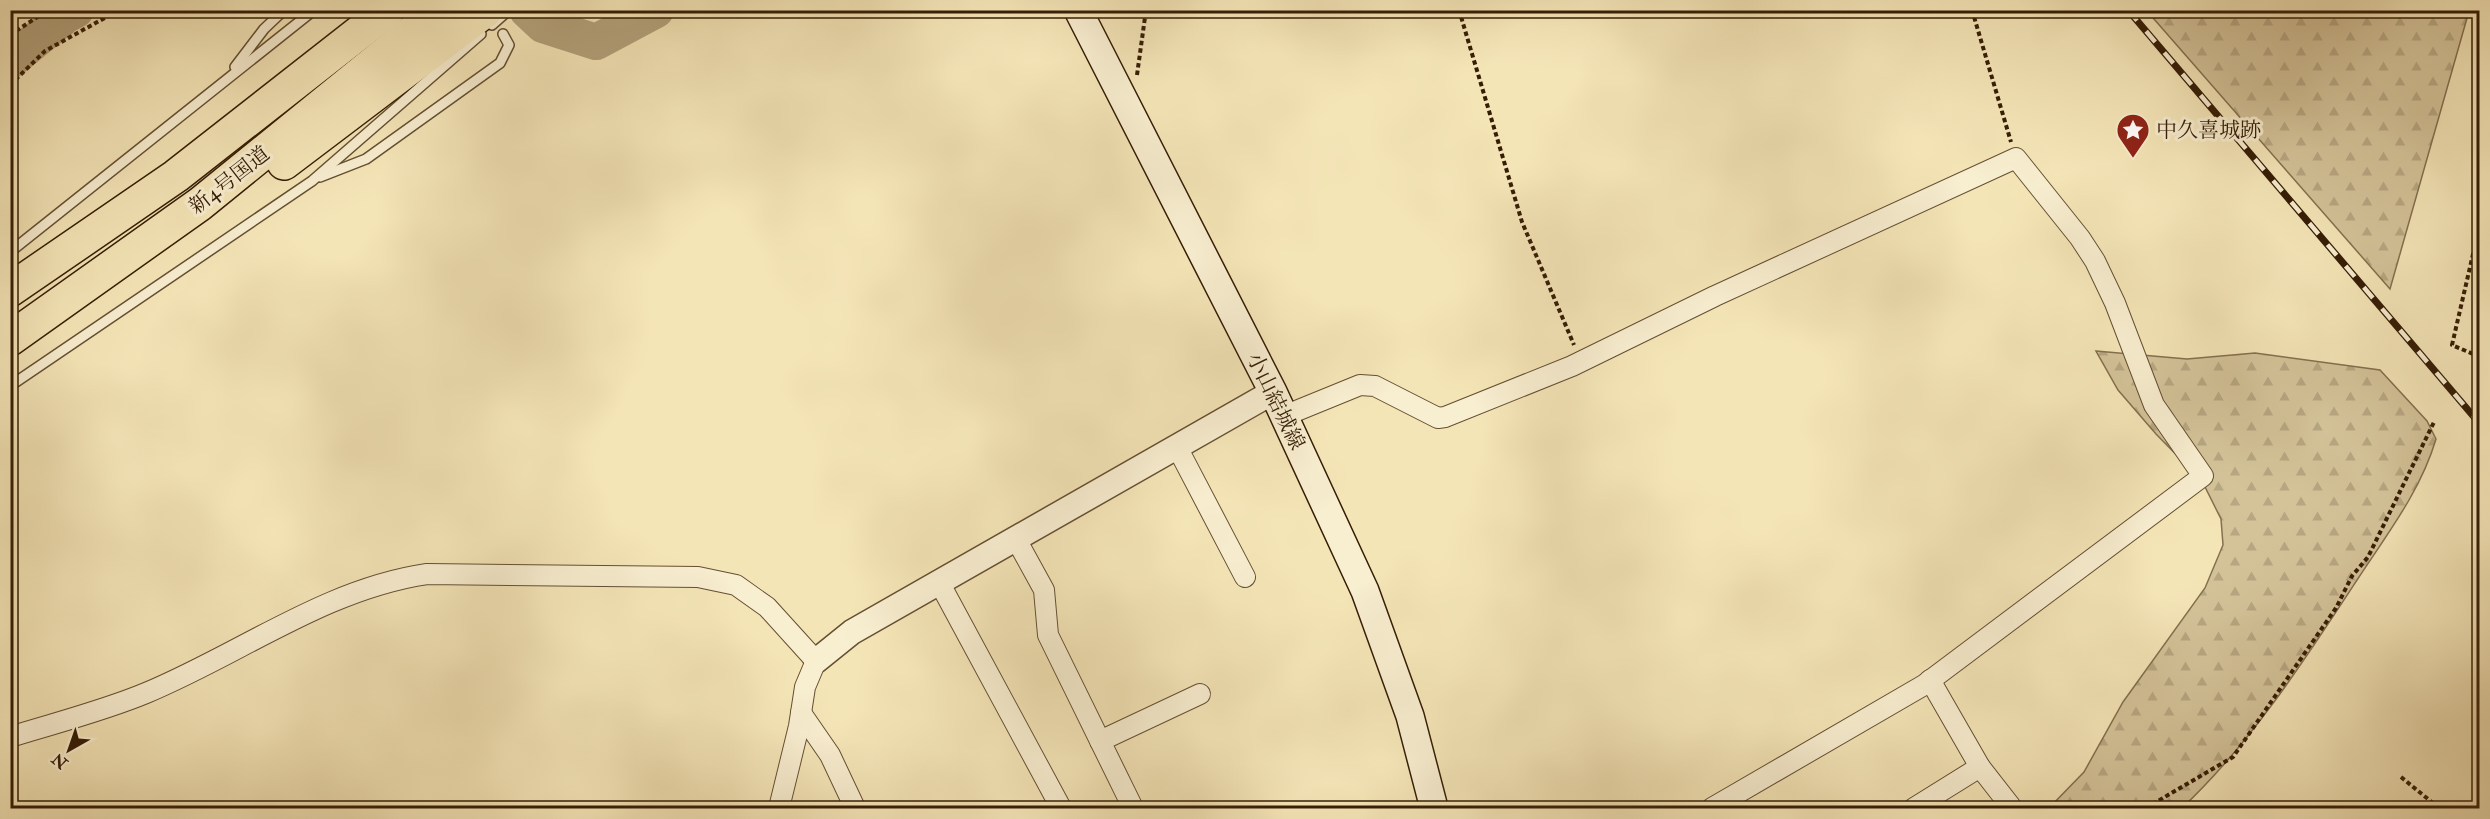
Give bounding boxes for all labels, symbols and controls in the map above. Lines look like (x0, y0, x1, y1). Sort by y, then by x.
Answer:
place icon: 中久喜城跡 (2115, 112, 2151, 159)
place label: 中久喜城跡 (2156, 117, 2261, 144)
street label: 新4号国道 (183, 140, 275, 220)
street label: 小山結城線 (1240, 348, 1311, 454)
north arrow (39, 720, 99, 780)
text: N (48, 748, 73, 774)

